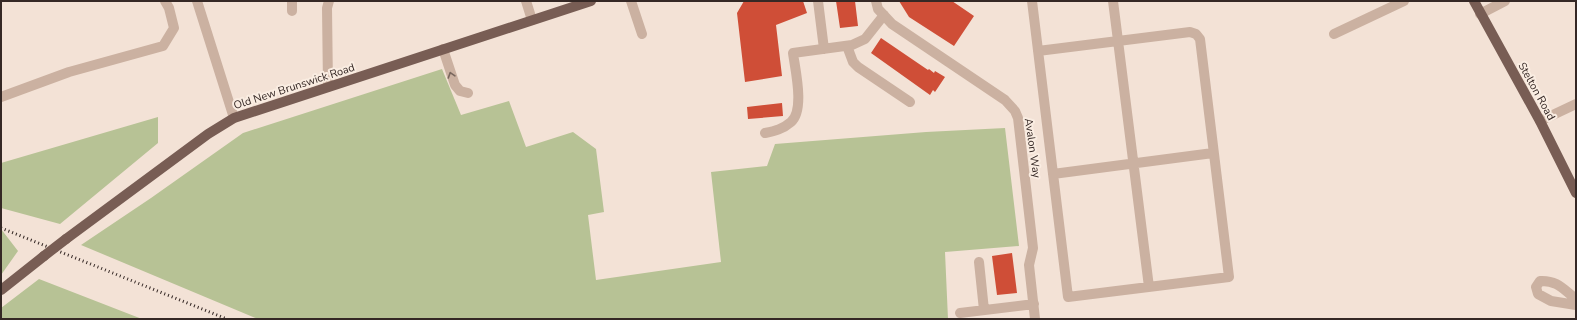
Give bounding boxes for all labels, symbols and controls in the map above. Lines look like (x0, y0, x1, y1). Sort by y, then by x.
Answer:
street label: Old New Brunswick Road (232, 60, 357, 113)
street label: Stelton Road (1514, 60, 1559, 123)
one-way arrow (447, 72, 456, 79)
street label: Avalon Way (1021, 117, 1044, 179)

